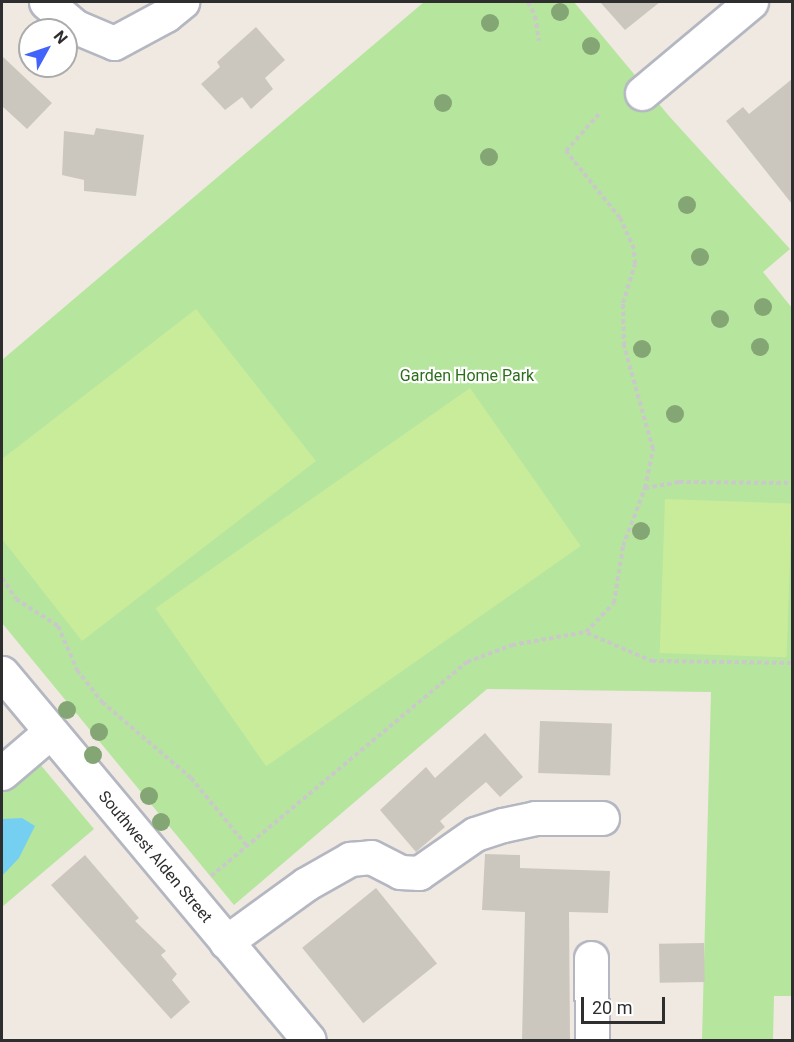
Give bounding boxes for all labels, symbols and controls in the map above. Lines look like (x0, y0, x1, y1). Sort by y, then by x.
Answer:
north arrow (18, 18, 78, 78)
text: N (50, 27, 72, 48)
park label: Garden Home Park (400, 366, 534, 386)
street label: Southwest Alden Street (94, 787, 216, 927)
scale bar (584, 985, 668, 1023)
text: 20 m (592, 997, 632, 1018)

